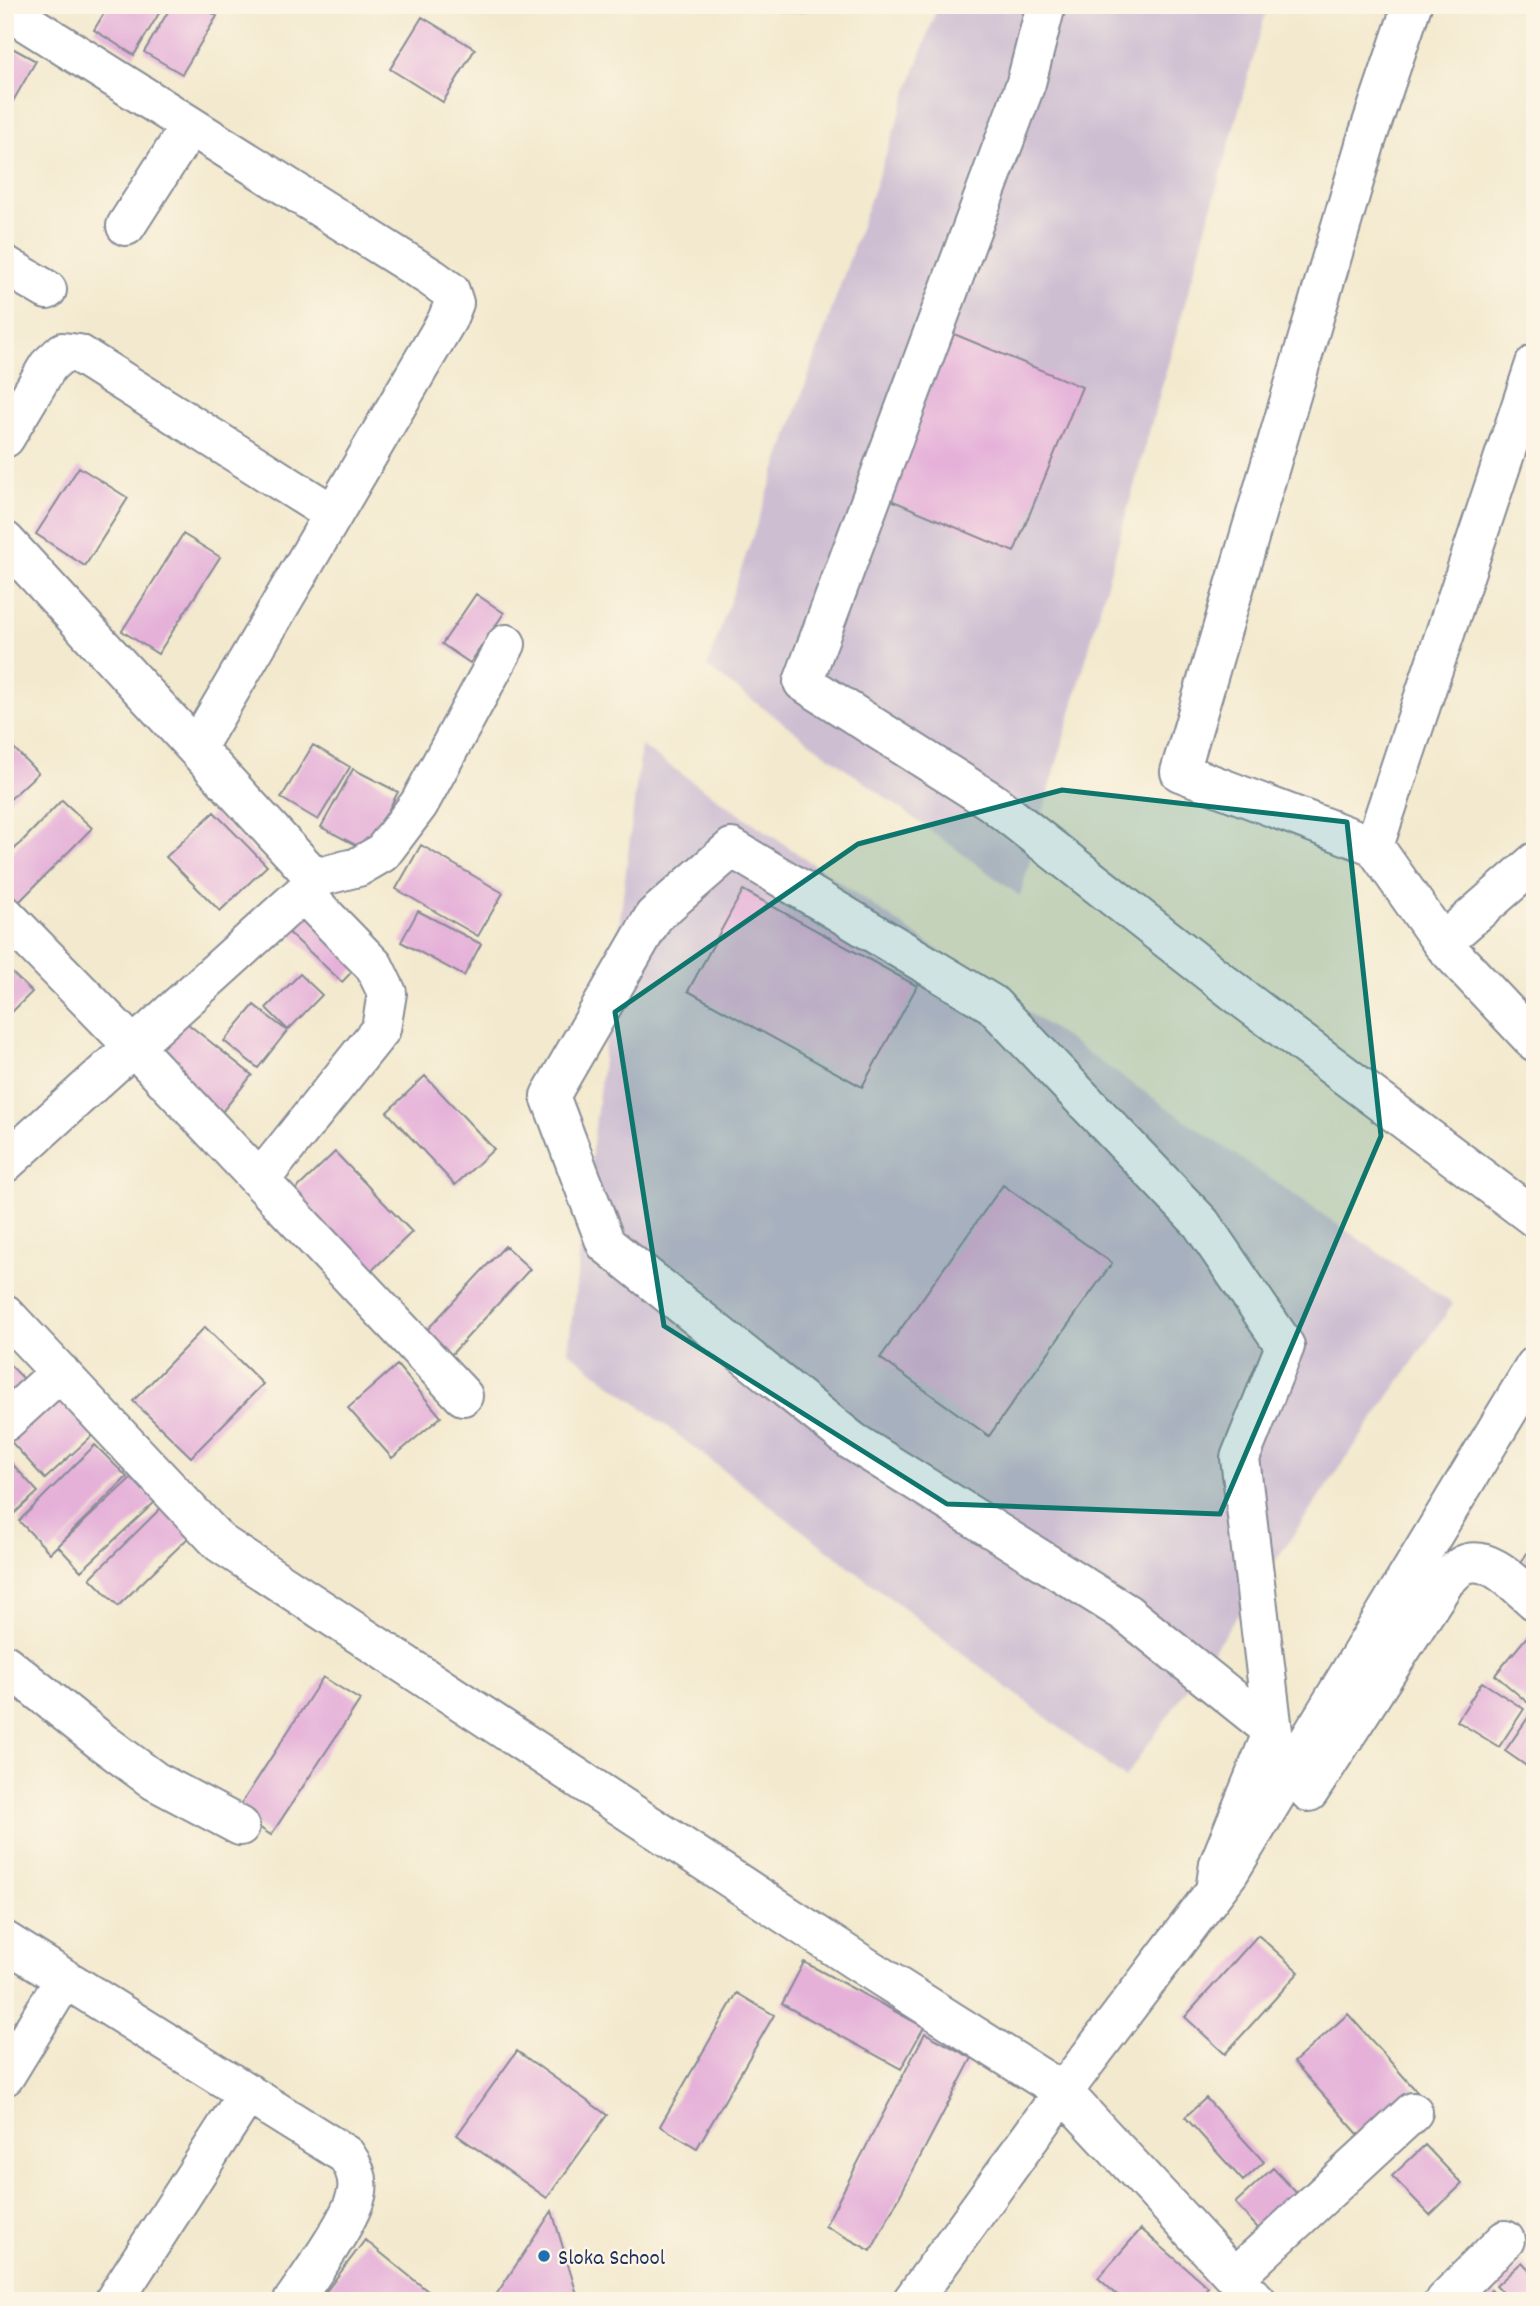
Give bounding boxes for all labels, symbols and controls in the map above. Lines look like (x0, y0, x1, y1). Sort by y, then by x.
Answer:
place label: Sloka School (558, 2243, 666, 2276)
marker: Sloka School (536, 2248, 552, 2264)

